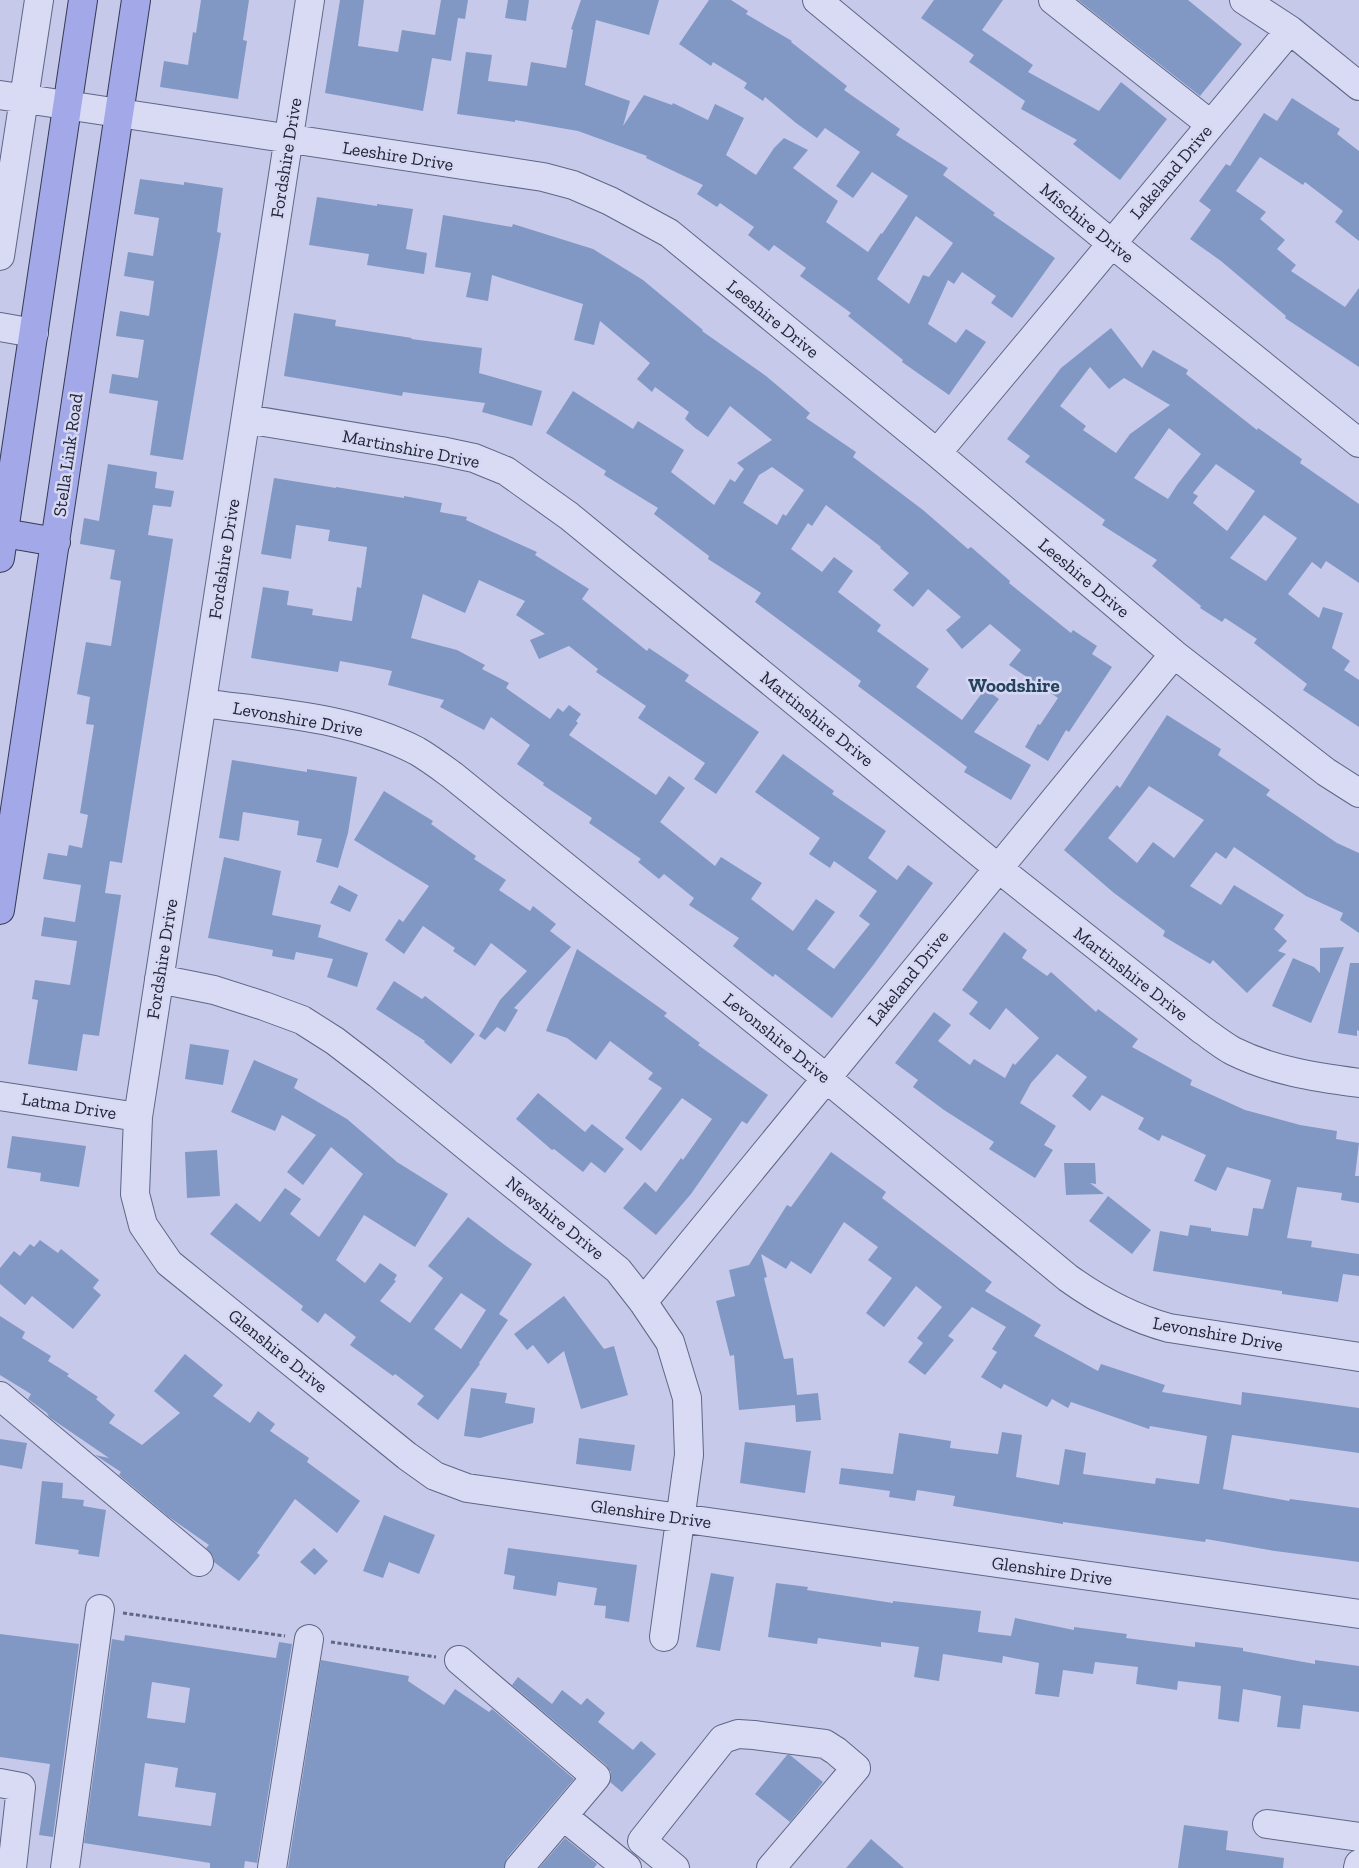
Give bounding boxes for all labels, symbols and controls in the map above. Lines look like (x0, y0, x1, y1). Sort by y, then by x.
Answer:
street label: Fordshire Drive (266, 96, 306, 220)
street label: Lakeland Drive (1125, 120, 1217, 224)
street label: Leeshire Drive (341, 136, 455, 176)
street label: Mischire Drive (1036, 178, 1138, 268)
street label: Leeshire Drive (722, 275, 824, 363)
street label: Stella Link Road (48, 392, 88, 518)
street label: Martinshire Drive (340, 425, 482, 473)
street label: Fordshire Drive (204, 497, 244, 621)
street label: Leeshire Drive (1034, 534, 1134, 622)
street label: Martinshire Drive (756, 667, 878, 771)
district label: Woodshire (968, 674, 1060, 697)
street label: Levonshire Drive (231, 697, 365, 741)
street label: Fordshire Drive (142, 897, 182, 1021)
street label: Martinshire Drive (1069, 922, 1193, 1026)
street label: Lakeland Drive (863, 926, 953, 1030)
street label: Levonshire Drive (719, 988, 835, 1088)
street label: Latma Drive (20, 1088, 118, 1124)
street label: Newshire Drive (501, 1172, 609, 1264)
street label: Glenshire Drive (224, 1304, 332, 1398)
street label: Levonshire Drive (1151, 1312, 1285, 1356)
street label: Glenshire Drive (589, 1495, 713, 1533)
street label: Glenshire Drive (990, 1552, 1114, 1590)

